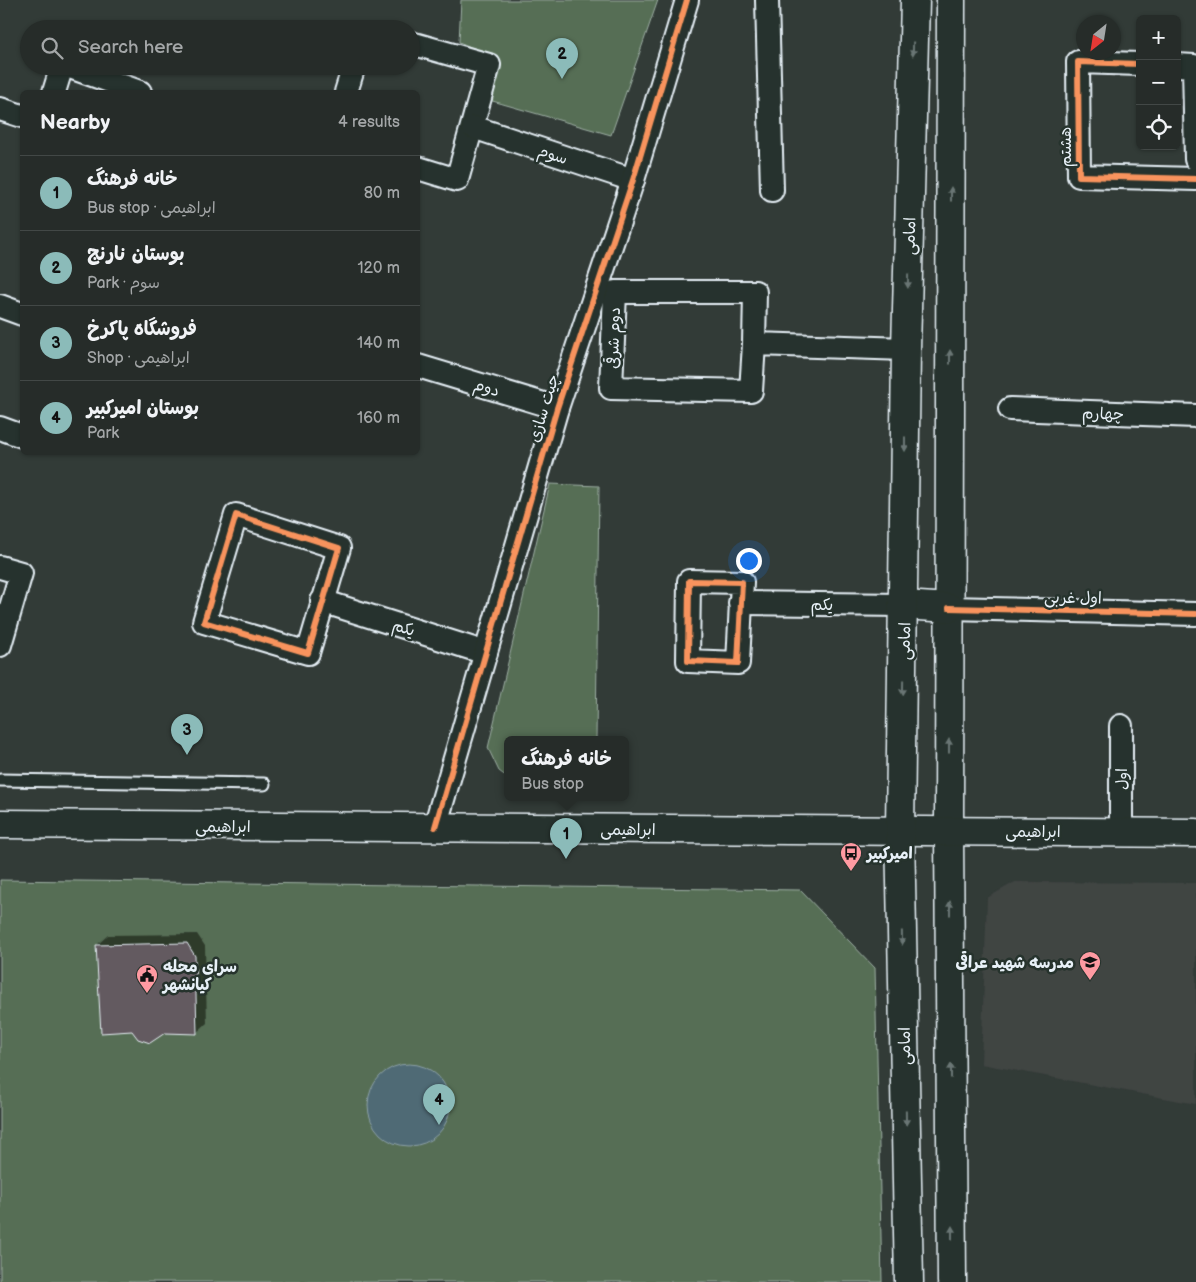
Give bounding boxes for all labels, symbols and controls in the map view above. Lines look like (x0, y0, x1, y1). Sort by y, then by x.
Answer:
north arrow (1076, 15, 1121, 60)
map controls (1136, 15, 1181, 150)
button: + (1136, 15, 1181, 60)
search box (20, 20, 420, 75)
icon: search (38, 34, 66, 62)
text: Search here (78, 36, 183, 59)
pin: 2 (546, 38, 578, 79)
one-way arrow (909, 41, 917, 57)
button: − (1136, 60, 1181, 105)
button: locate (1136, 105, 1181, 150)
text: Nearby (40, 110, 110, 135)
text: 4 results (338, 113, 400, 132)
street label: هشتم (1057, 127, 1078, 167)
street label: سوم (535, 142, 570, 171)
text: خانه فرهنگ (87, 168, 178, 191)
text: 1 (53, 184, 59, 203)
text: 80 m (364, 184, 400, 203)
one-way arrow (947, 186, 955, 202)
text: Bus stop · ابراهیمی (87, 199, 216, 218)
street label: امامی (901, 217, 920, 255)
text: بوستان نارنج (87, 243, 184, 266)
text: 2 (51, 259, 61, 278)
text: 120 m (357, 259, 400, 278)
one-way arrow (903, 273, 911, 289)
text: Park · سوم (87, 274, 160, 293)
street label: دوم شرقی (602, 307, 627, 369)
text: فروشگاه پاکرخ (87, 318, 197, 341)
text: 3 (51, 334, 61, 353)
text: 140 m (357, 334, 400, 353)
one-way arrow (946, 348, 954, 364)
text: Shop · ابراهیمی (87, 349, 190, 368)
street label: چیت سازی (525, 372, 564, 445)
street label: دوم (471, 376, 502, 403)
text: بوستان امیرکبیر (87, 397, 199, 420)
street label: چهارم (1081, 404, 1124, 427)
text: 4 (51, 409, 61, 428)
text: 160 m (357, 409, 400, 428)
text: Park (87, 424, 119, 443)
one-way arrow (901, 436, 909, 452)
your location (736, 548, 762, 574)
street label: اول غربی (1044, 588, 1102, 609)
street label: یکم (810, 596, 833, 617)
street label: یکم (389, 616, 417, 643)
street label: امامی (896, 622, 915, 660)
one-way arrow (899, 681, 907, 697)
pin: 3 (171, 714, 203, 755)
popup (504, 736, 629, 801)
one-way arrow (945, 738, 953, 754)
text: خانه فرهنگ (521, 748, 612, 771)
street label: اول (1113, 768, 1132, 790)
text: Bus stop (521, 775, 584, 794)
street label: ابراهیمی (195, 818, 251, 837)
pin: 1 (550, 818, 582, 859)
street label: ابراهیمی (600, 821, 656, 840)
street label: ابراهیمی (1005, 823, 1061, 842)
bus stop icon: امیرکبیر (839, 841, 863, 872)
place label: امیرکبیر (865, 845, 913, 864)
one-way arrow (946, 900, 954, 916)
one-way arrow (898, 931, 906, 947)
school or university icon: مدرسه شهید عراقی (1078, 950, 1102, 981)
place label: مدرسه شهید عراقی (956, 951, 1074, 973)
place label: سرای محله کیانشهر (161, 958, 237, 995)
public building icon: سرای محله کیانشهر (135, 963, 159, 994)
street label: امامی (896, 1027, 915, 1065)
one-way arrow (947, 1063, 955, 1079)
pin: 4 (423, 1084, 455, 1125)
one-way arrow (902, 1111, 910, 1127)
one-way arrow (948, 1225, 956, 1241)

